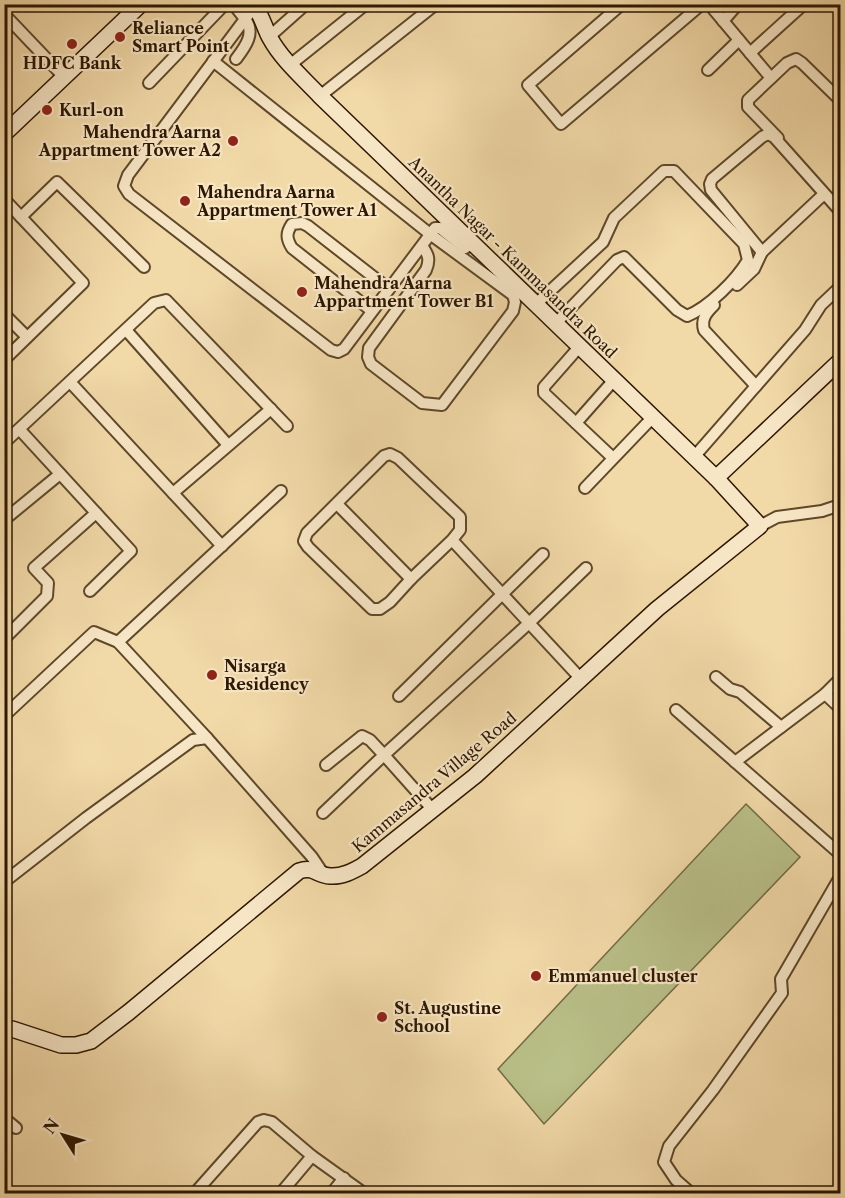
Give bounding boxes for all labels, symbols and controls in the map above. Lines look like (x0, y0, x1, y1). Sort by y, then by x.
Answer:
place label: Reliance Smart Point (132, 18, 230, 56)
marker: Reliance Smart Point (113, 30, 127, 44)
marker: HDFC Bank (65, 37, 79, 51)
place label: HDFC Bank (23, 53, 122, 73)
place label: Kurl-on (59, 100, 124, 120)
marker: Kurl-on (40, 103, 54, 117)
place label: Mahendra Aarna Appartment Tower A2 (38, 122, 222, 160)
marker: Mahendra Aarna Appartment Tower A2 (226, 134, 240, 148)
street label: Anantha Nagar - Kammasandra Road (404, 151, 622, 362)
place label: Mahendra Aarna Appartment Tower A1 (196, 182, 378, 220)
marker: Mahendra Aarna Appartment Tower A1 (178, 194, 192, 208)
place label: Mahendra Aarna Appartment Tower B1 (313, 273, 494, 311)
marker: Mahendra Aarna Appartment Tower B1 (295, 285, 309, 299)
place label: Nisarga Residency (224, 656, 310, 694)
marker: Nisarga Residency (205, 668, 219, 682)
street label: Kammasandra Village Road (348, 707, 520, 857)
place label: Emmanuel cluster (548, 966, 698, 986)
marker: Emmanuel cluster (529, 969, 543, 983)
place label: St. Augustine School (394, 998, 502, 1036)
marker: St. Augustine School (375, 1010, 389, 1024)
north arrow (33, 1105, 93, 1165)
text: N (39, 1114, 63, 1138)

